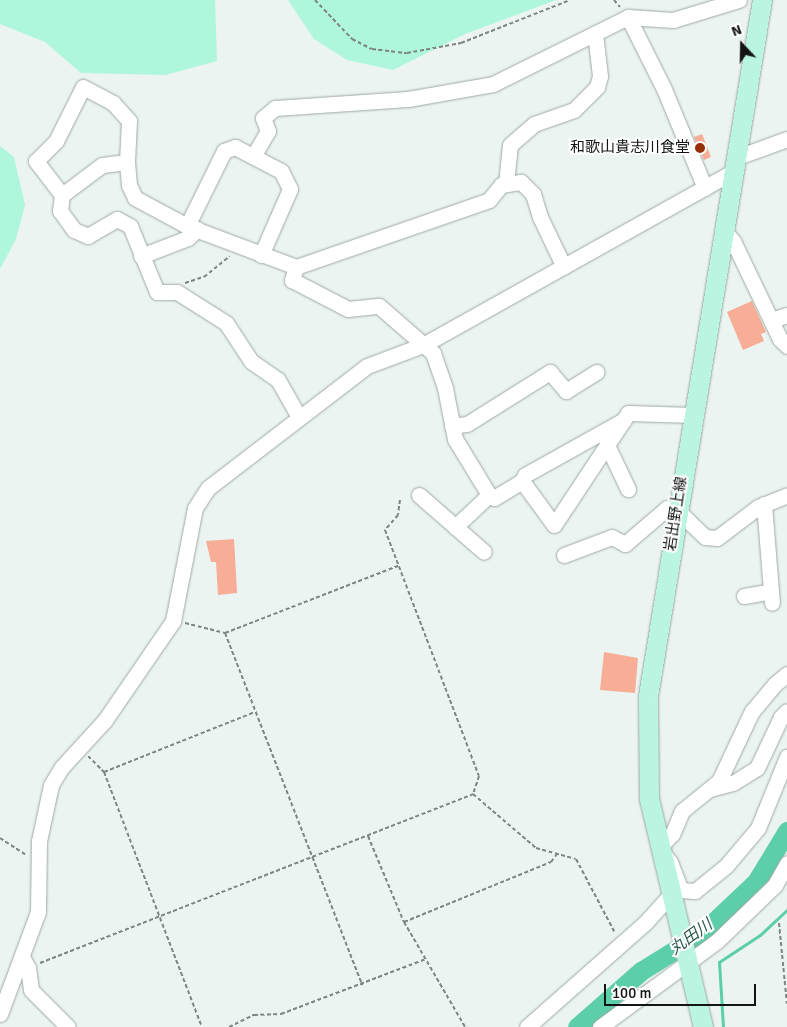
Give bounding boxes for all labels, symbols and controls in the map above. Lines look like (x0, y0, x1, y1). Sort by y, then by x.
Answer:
north arrow (717, 20, 767, 70)
text: N (729, 21, 744, 40)
place label: 和歌山貴志川食堂 (570, 139, 690, 157)
marker: 和歌山貴志川食堂 (694, 142, 706, 154)
street label: 岩出野上線 (661, 476, 691, 552)
water label: 丸田川 (666, 915, 716, 959)
scale bar (607, 974, 760, 1006)
text: 100 m (612, 984, 652, 1002)

